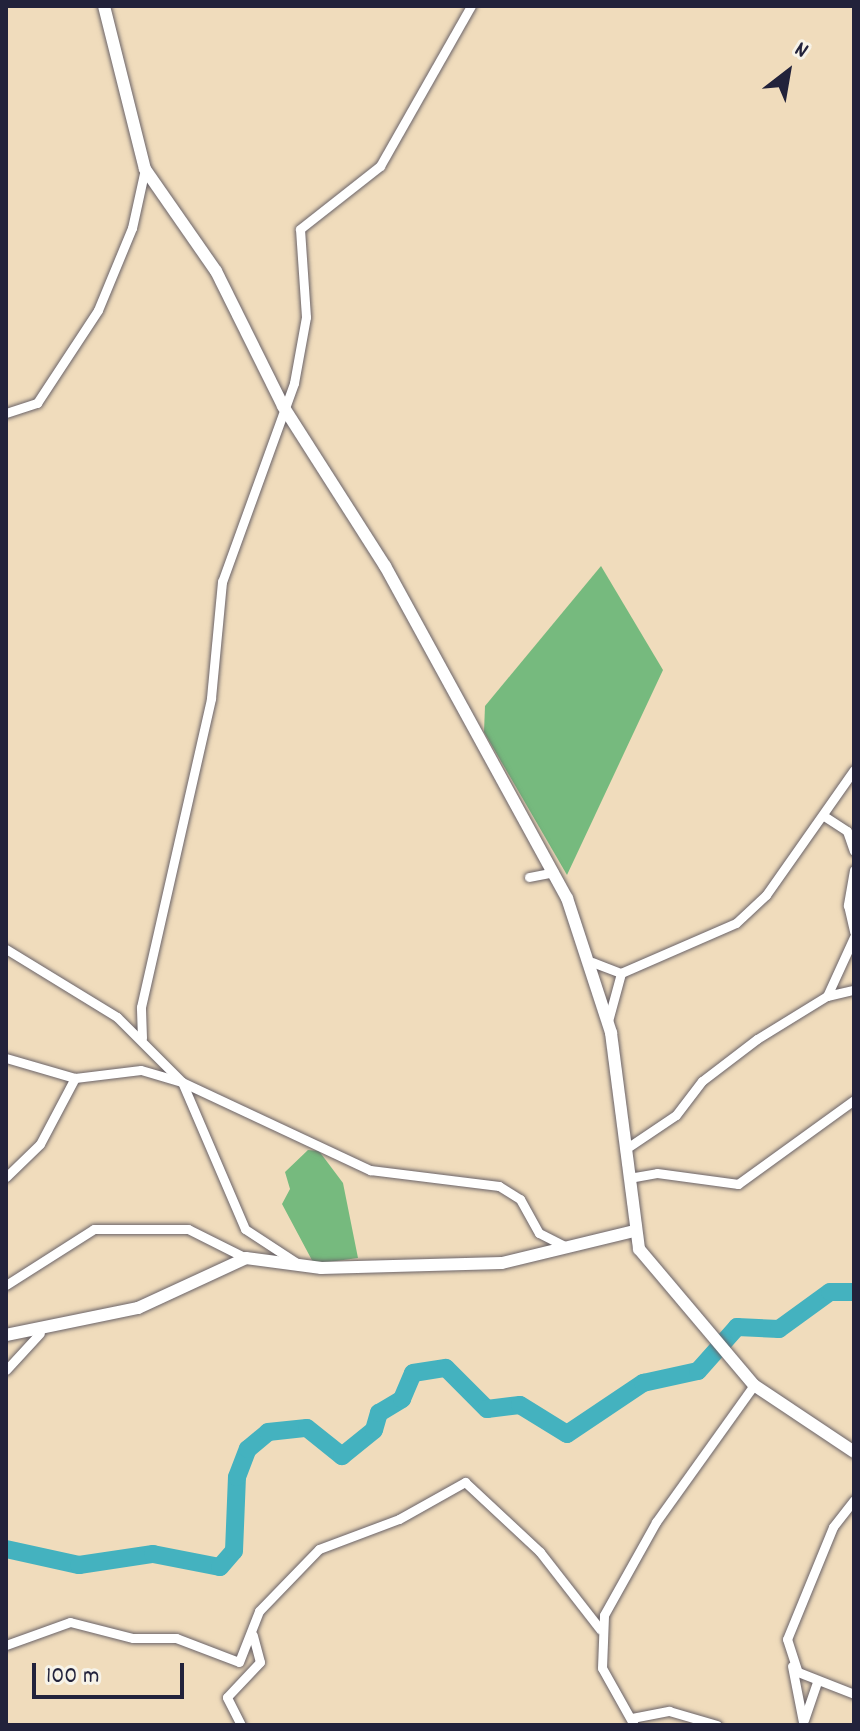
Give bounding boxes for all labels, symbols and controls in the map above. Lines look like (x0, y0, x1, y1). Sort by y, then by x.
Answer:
north arrow (748, 32, 828, 112)
text: N (788, 35, 813, 67)
scale bar (36, 1647, 188, 1697)
text: 100 m (46, 1660, 99, 1694)

